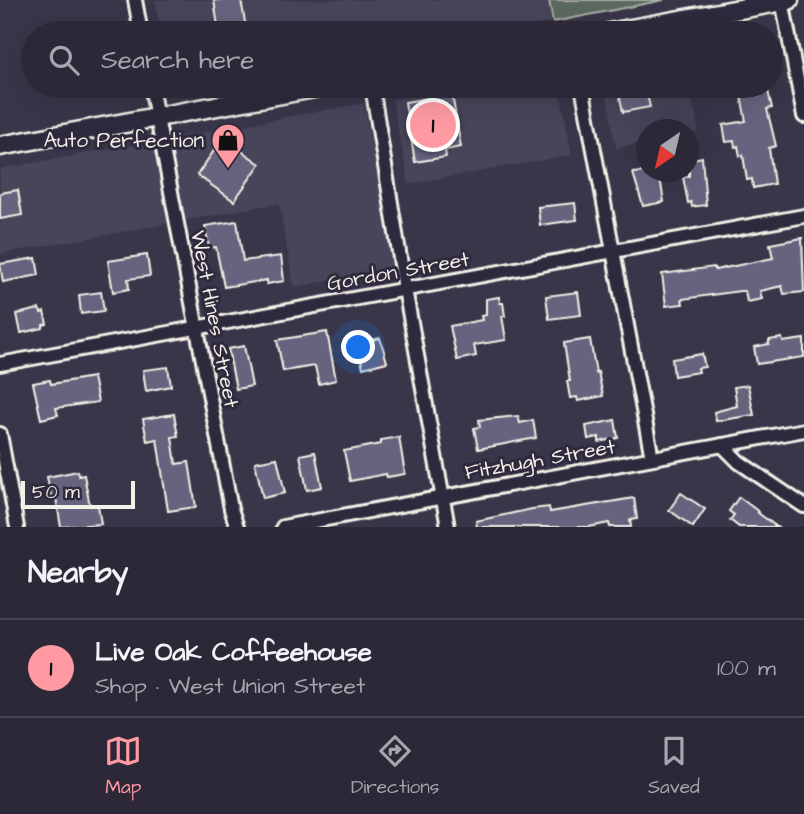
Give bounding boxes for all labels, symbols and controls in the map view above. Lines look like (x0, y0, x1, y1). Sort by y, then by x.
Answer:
search box (21, 21, 783, 98)
icon: search (45, 41, 83, 79)
text: Search here (101, 42, 254, 78)
pin: 1 (410, 99, 456, 151)
north arrow (636, 119, 699, 182)
shop icon: Auto Perfection (209, 121, 247, 170)
place label: Auto Perfection (44, 126, 204, 155)
street label: West Hines Street (183, 228, 246, 411)
street label: Gordon Street (325, 245, 472, 298)
your location (341, 330, 375, 364)
street label: Fitzhugh Street (463, 432, 618, 489)
scale bar (21, 478, 135, 510)
text: 50 m (32, 479, 80, 506)
text: Nearby (28, 552, 128, 594)
text: Live Oak Coffeehouse (95, 634, 372, 670)
text: 1 (50, 652, 52, 684)
text: 100 m (717, 652, 776, 684)
text: Shop · West Union Street (95, 670, 365, 702)
tab: Map (104, 732, 142, 801)
tab: Directions (351, 732, 439, 801)
tab: Saved (648, 732, 700, 801)

